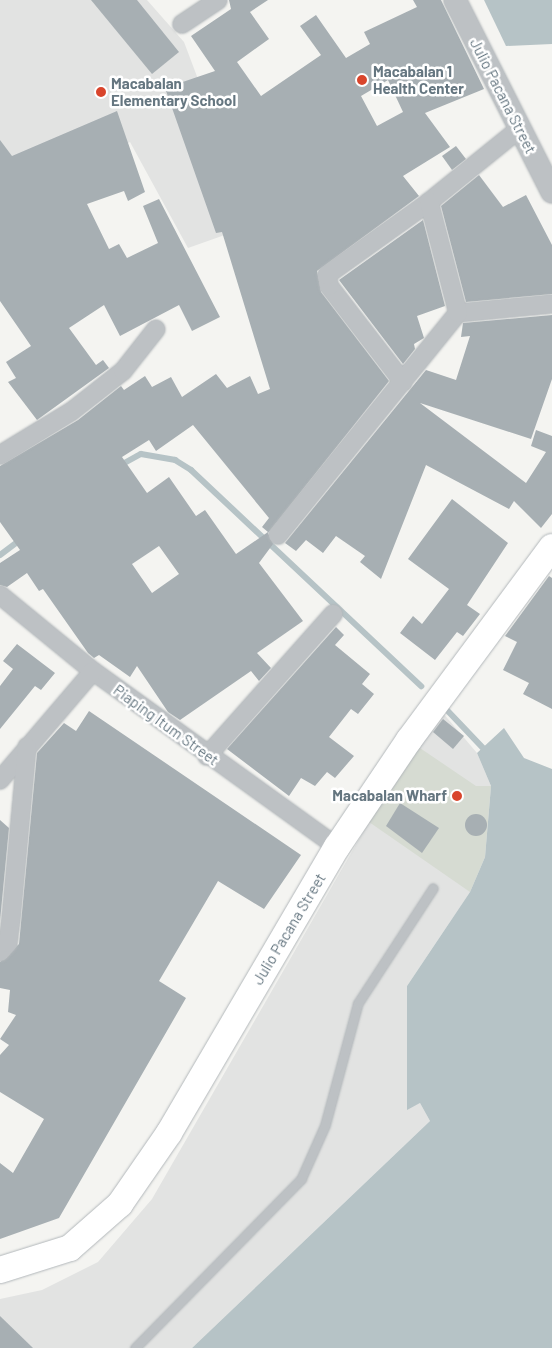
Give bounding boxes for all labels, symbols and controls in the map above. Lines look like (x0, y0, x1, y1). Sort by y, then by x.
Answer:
street label: Julio Pacana Street (466, 35, 540, 157)
place label: Macabalan 1 Health Center (373, 62, 464, 97)
marker: Macabalan 1 Health Center (355, 73, 369, 87)
place label: Macabalan Elementary School (111, 74, 236, 109)
marker: Macabalan Elementary School (95, 86, 107, 98)
street label: Piaping Itum Street (110, 681, 222, 769)
place label: Macabalan Wharf (332, 787, 447, 805)
marker: Macabalan Wharf (451, 790, 463, 802)
street label: Julio Pacana Street (249, 870, 329, 988)

